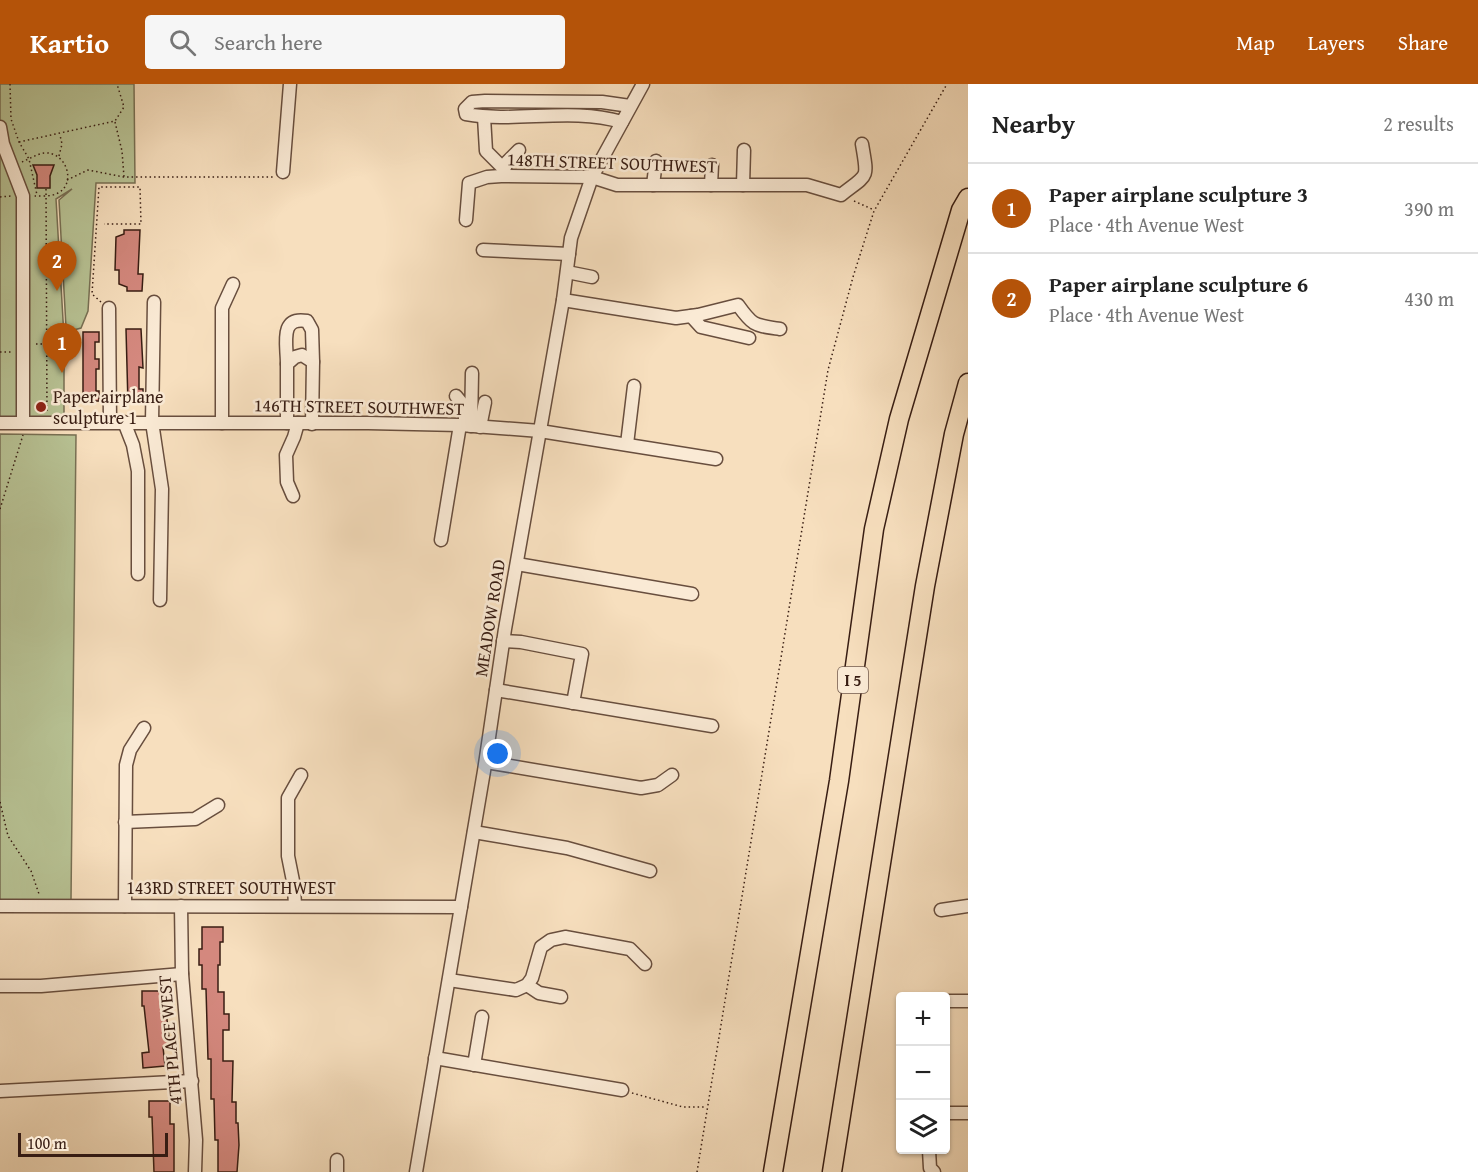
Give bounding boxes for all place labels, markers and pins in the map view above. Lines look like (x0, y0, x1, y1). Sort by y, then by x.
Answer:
pin: 2 (38, 242, 76, 291)
pin: 1 (42, 324, 82, 373)
place label: Paper airplane sculpture 1 (53, 383, 164, 431)
marker: Paper airplane sculpture 1 (34, 400, 48, 414)

